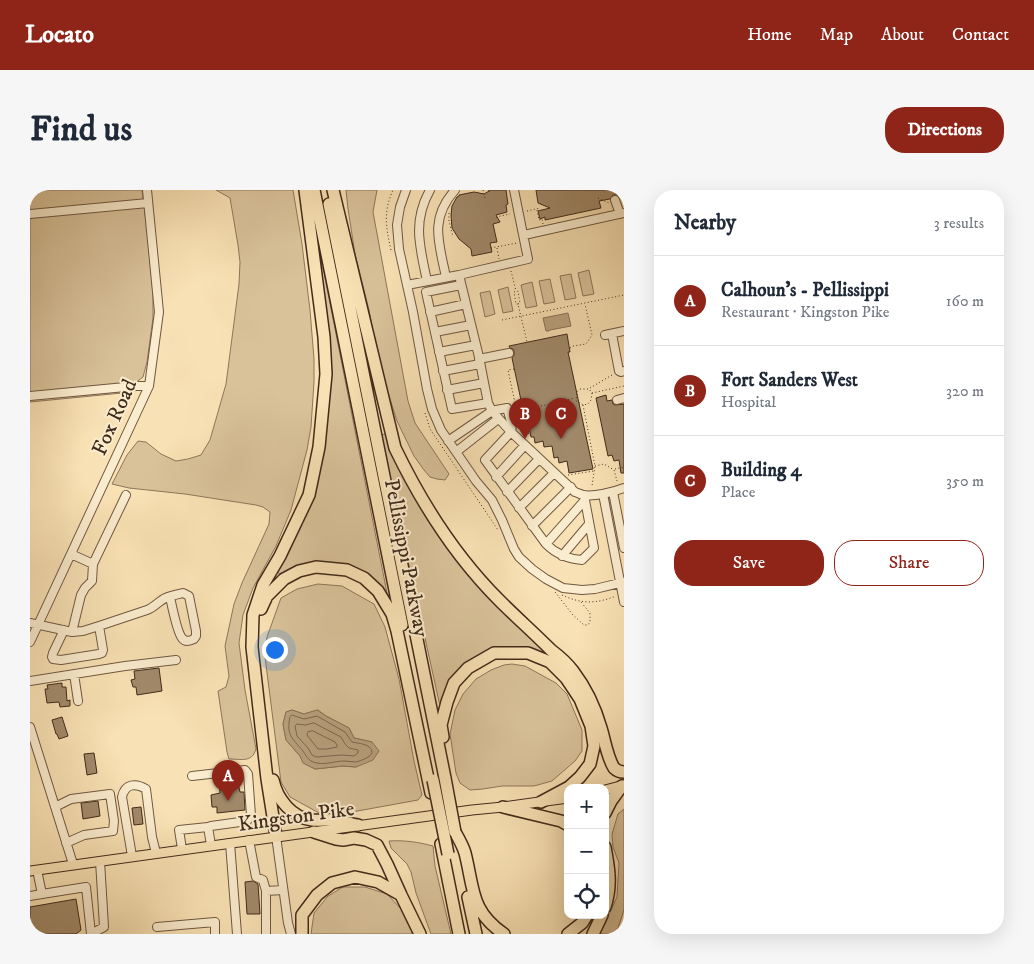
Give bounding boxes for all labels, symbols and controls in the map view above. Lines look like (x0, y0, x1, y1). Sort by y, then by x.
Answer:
text: Locato (25, 20, 94, 50)
text: Home (747, 24, 792, 46)
text: Map (820, 24, 853, 46)
text: About (881, 24, 924, 46)
text: Contact (952, 24, 1009, 46)
button: Directions (885, 107, 1004, 153)
text: Find us (30, 108, 132, 152)
text: Nearby (674, 210, 736, 236)
text: 3 results (934, 213, 984, 233)
text: Calhoun's - Pellissippi (721, 279, 889, 302)
text: A (685, 291, 695, 311)
text: 160 m (946, 291, 984, 311)
text: Restaurant · Kingston Pike (721, 302, 889, 322)
text: Fort Sanders West (721, 369, 858, 392)
street label: Fox Road (87, 375, 143, 460)
text: B (685, 381, 695, 401)
text: 320 m (946, 381, 984, 401)
text: Hospital (721, 392, 776, 412)
pin: B (509, 398, 541, 439)
pin: C (545, 398, 577, 439)
text: Building 4 (721, 459, 801, 482)
text: C (685, 471, 695, 491)
text: 350 m (946, 471, 984, 491)
street label: Pellissippi Parkway (378, 477, 434, 640)
text: Place (721, 482, 755, 502)
button: Save (674, 540, 824, 586)
button: Share (834, 540, 984, 586)
your location (262, 637, 288, 663)
pin: A (212, 760, 244, 801)
map controls (564, 784, 609, 919)
button: + (564, 784, 609, 829)
street label: Kingston Pike (236, 796, 356, 838)
button: − (564, 829, 609, 874)
button: locate (564, 874, 609, 919)

